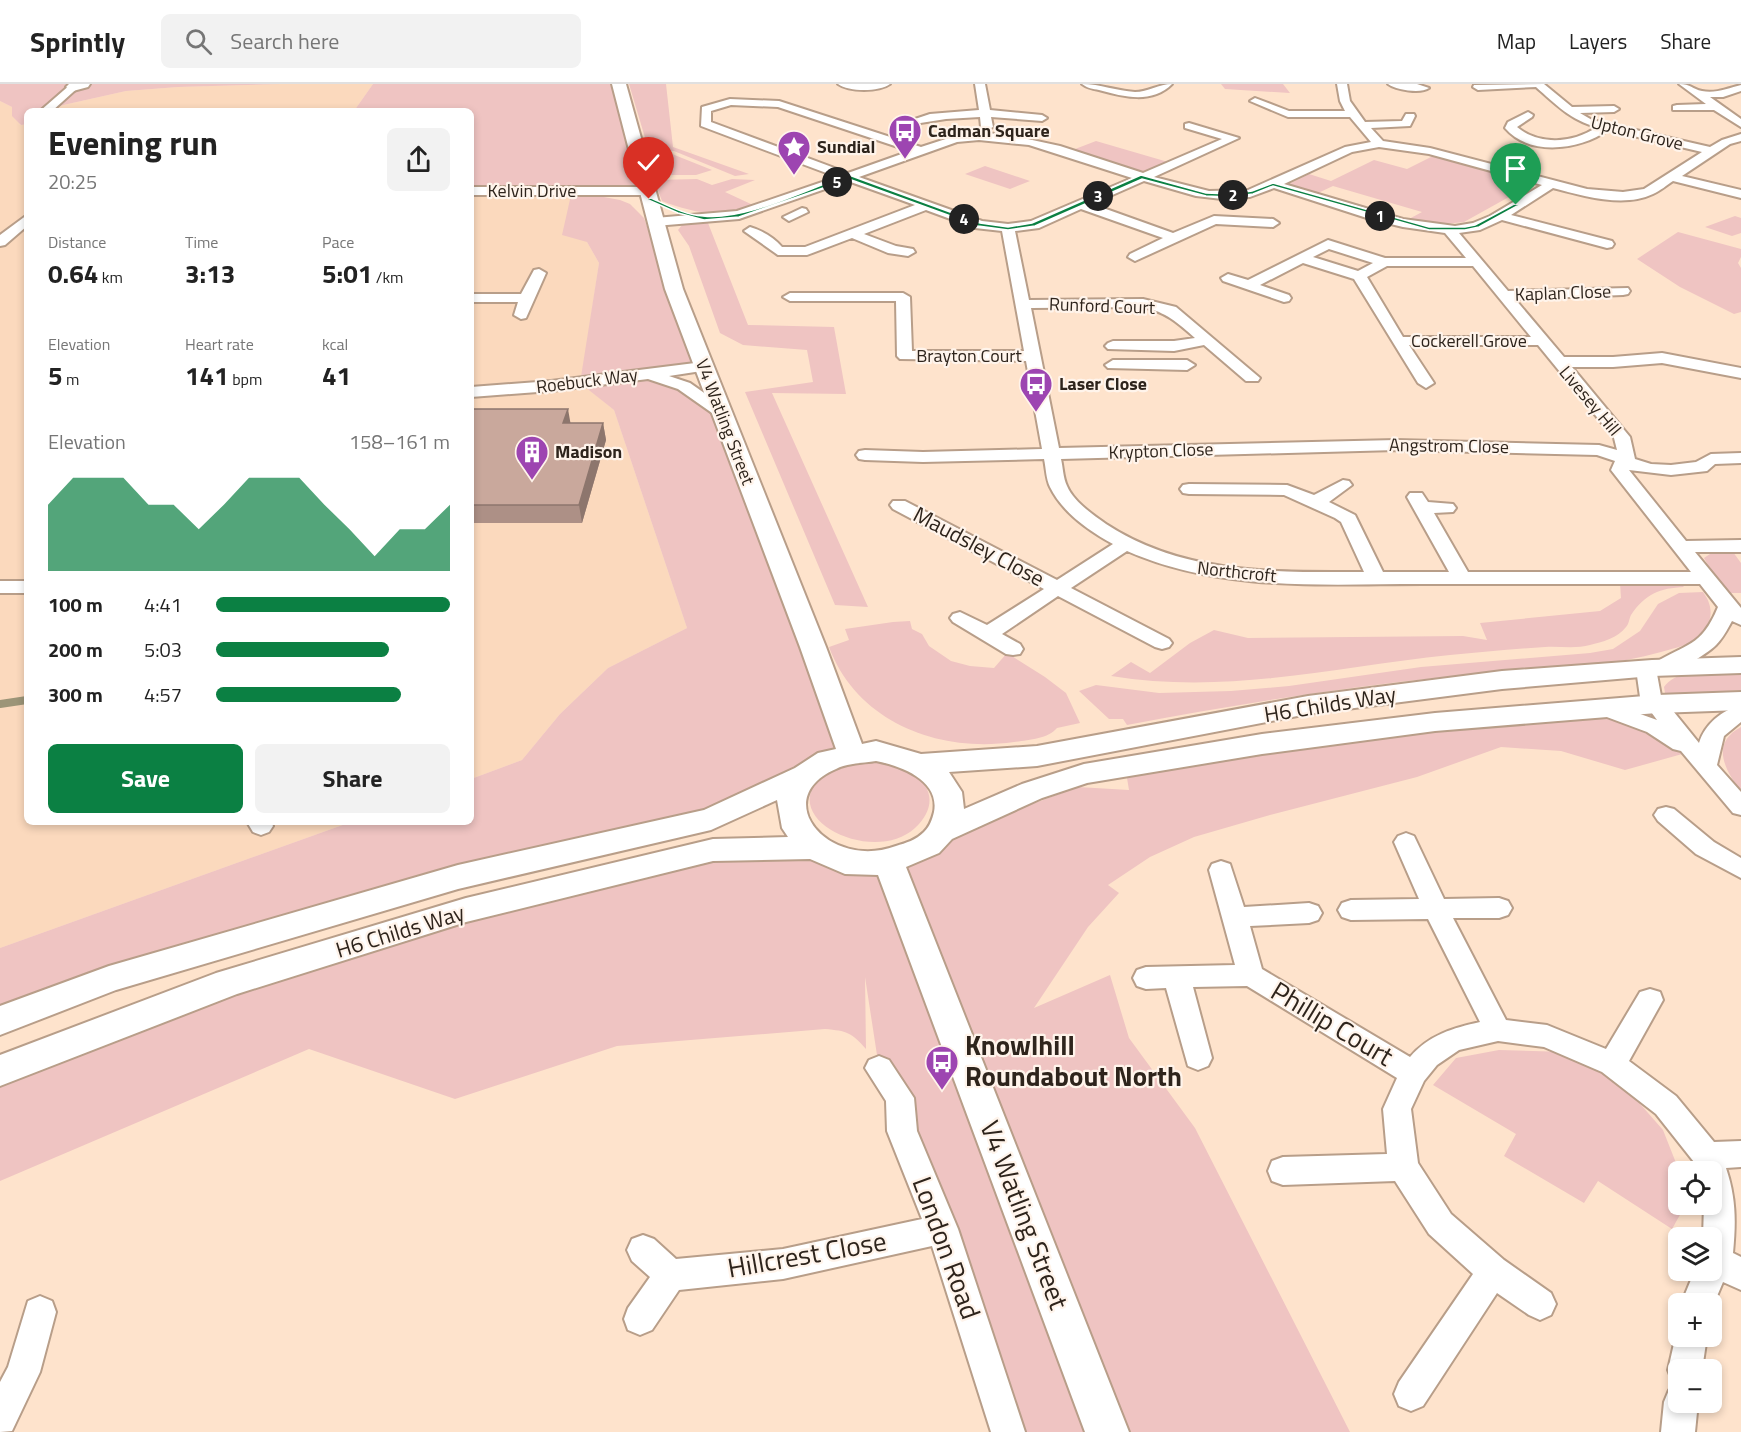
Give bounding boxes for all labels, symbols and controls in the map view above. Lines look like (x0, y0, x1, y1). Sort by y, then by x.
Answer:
search box (161, 14, 581, 68)
text: Sprintly (30, 20, 125, 63)
text: Search here (230, 24, 339, 58)
icon: search (182, 25, 215, 58)
text: Map (1497, 25, 1536, 57)
text: Layers (1569, 25, 1627, 57)
text: Share (1660, 25, 1711, 57)
street label: Upton Grove (1588, 108, 1686, 157)
bus stop icon: Cadman Square (887, 113, 923, 160)
place label: Cadman Square (928, 117, 1050, 144)
text: Evening run (48, 118, 218, 168)
button: share (387, 128, 450, 191)
place icon: Sundial (776, 129, 812, 176)
place label: Sundial (817, 133, 875, 160)
pin (623, 137, 674, 199)
pin (1490, 143, 1541, 205)
icon: check (632, 146, 665, 179)
icon: arrive (1499, 152, 1532, 185)
text: 20:25 (48, 166, 97, 197)
pin: 5 (822, 167, 852, 197)
text: 5 (833, 170, 841, 194)
street label: Kelvin Drive (488, 177, 576, 204)
pin: 2 (1218, 180, 1248, 210)
pin: 3 (1083, 181, 1113, 211)
text: 2 (1229, 183, 1237, 207)
text: 3 (1094, 184, 1102, 208)
pin: 1 (1365, 201, 1395, 231)
pin: 4 (949, 204, 979, 234)
text: 1 (1376, 204, 1384, 228)
text: 4 (960, 207, 968, 231)
text: Distance (48, 230, 106, 254)
text: Time (185, 230, 218, 254)
text: Pace (322, 230, 354, 254)
text: 0.64 (48, 254, 98, 293)
text: 3:13 (185, 254, 235, 293)
text: 5:01 (322, 254, 372, 293)
text: km (98, 265, 123, 289)
text: /km (372, 265, 404, 289)
street label: Kaplan Close (1514, 277, 1612, 308)
street label: Runford Court (1048, 290, 1156, 321)
street label: Cockerell Grove (1411, 327, 1527, 354)
text: Elevation (48, 332, 110, 356)
text: Heart rate (185, 332, 254, 356)
text: kcal (322, 332, 348, 356)
street label: Brayton Court (916, 342, 1022, 369)
street label: V4 Watling Street (689, 355, 762, 489)
text: 5 (48, 356, 63, 395)
text: 141 (185, 356, 229, 395)
text: 41 (322, 356, 351, 395)
street label: Livesey Hill (1553, 360, 1628, 442)
street label: Roebuck Way (535, 361, 640, 400)
bus stop icon: Laser Close (1018, 366, 1054, 413)
text: m (63, 367, 79, 391)
text: bpm (229, 367, 262, 391)
place label: Laser Close (1059, 370, 1147, 397)
text: Elevation (48, 426, 126, 457)
text: 158–161 m (349, 426, 450, 457)
street label: Angstrom Close (1389, 431, 1509, 460)
building icon: Madison (514, 434, 550, 481)
street label: Krypton Close (1108, 435, 1214, 466)
place label: Madison (555, 438, 622, 465)
street label: Maudsley Close (907, 497, 1051, 595)
street label: Northcroft (1196, 554, 1279, 589)
text: 100 m (48, 589, 103, 620)
text: 4:41 (144, 589, 182, 620)
text: 200 m (48, 634, 103, 665)
text: 5:03 (144, 634, 182, 665)
street label: H6 Childs Way (1262, 677, 1399, 731)
text: 300 m (48, 679, 103, 710)
text: 4:57 (144, 679, 182, 710)
button: Save (48, 744, 243, 813)
button: Share (255, 744, 450, 813)
street label: H6 Childs Way (331, 895, 469, 967)
street label: Phillip Court (1264, 970, 1402, 1076)
place label: Knowlhill Roundabout North (965, 1024, 1182, 1096)
bus stop icon: Knowlhill Roundabout North (924, 1044, 960, 1091)
street label: V4 Watling Street (971, 1114, 1080, 1315)
map controls (1668, 1161, 1722, 1413)
button: locate (1668, 1161, 1722, 1215)
street label: London Road (903, 1170, 992, 1325)
street label: Hillcrest Close (724, 1219, 889, 1288)
button: layers (1668, 1227, 1722, 1281)
button: + (1668, 1293, 1722, 1347)
button: − (1668, 1359, 1722, 1413)

